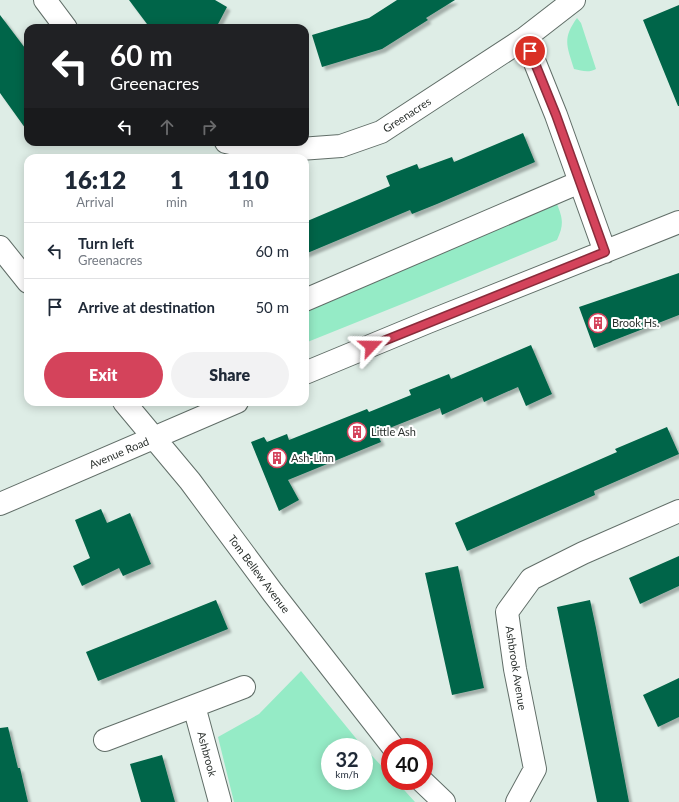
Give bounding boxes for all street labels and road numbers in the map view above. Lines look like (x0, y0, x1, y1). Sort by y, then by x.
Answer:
street label: Greenacres (380, 94, 433, 135)
street label: Avenue Road (87, 434, 151, 471)
street label: Tom Bellew Avenue (226, 532, 293, 615)
street label: Ashbrook Avenue (503, 625, 530, 711)
street label: Ashbrook (195, 730, 220, 778)

